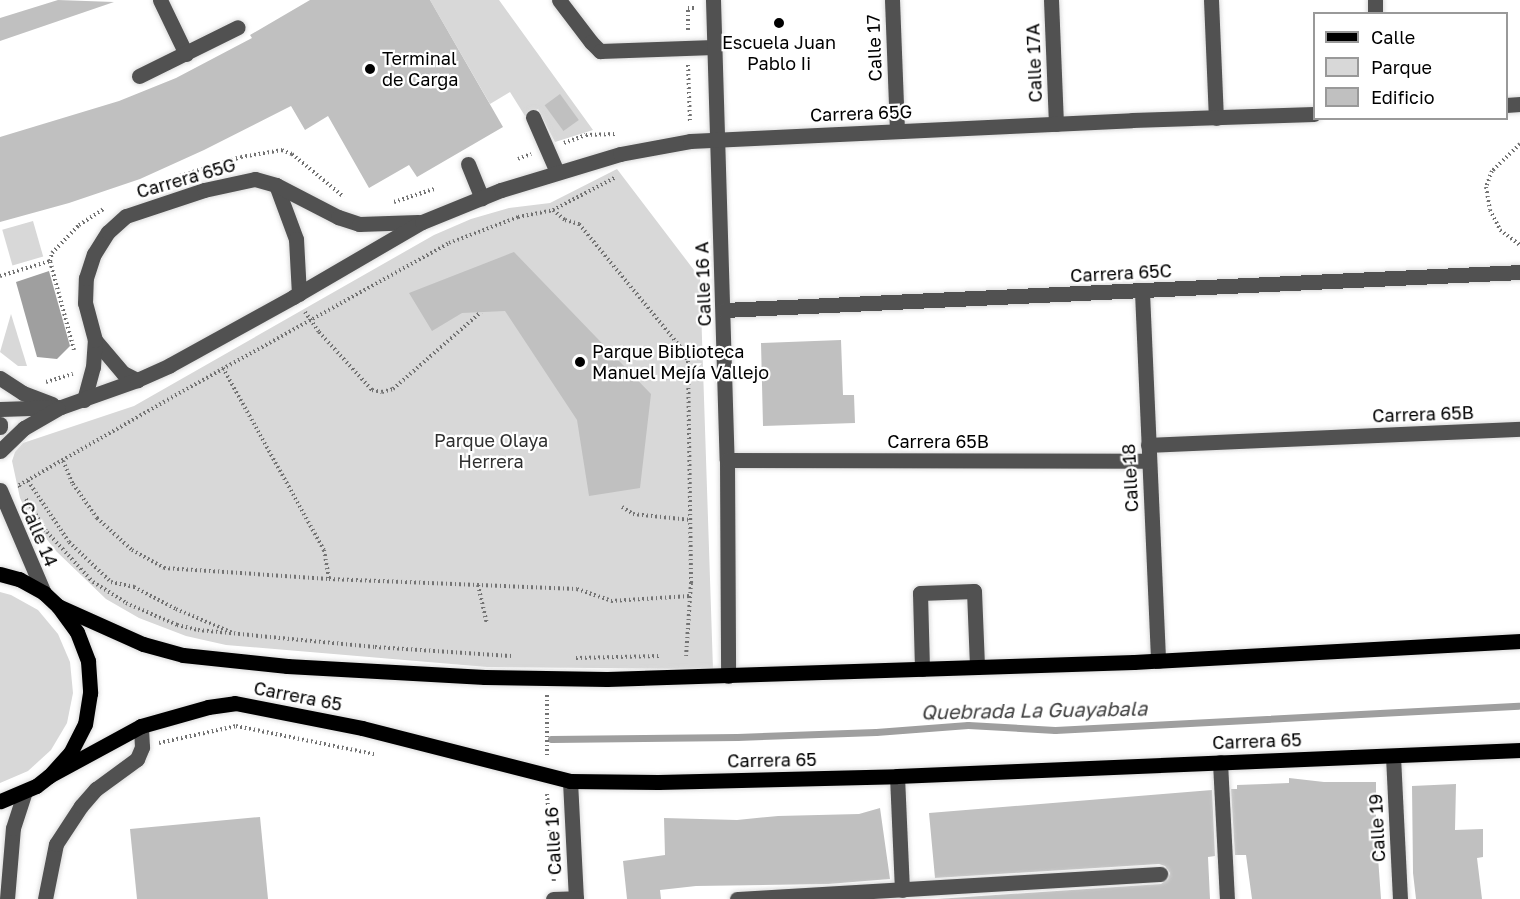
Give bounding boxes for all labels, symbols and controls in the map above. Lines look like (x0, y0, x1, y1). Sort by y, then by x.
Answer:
legend (1313, 12, 1508, 120)
street label: Calle 17 (862, 14, 886, 82)
marker: Escuela Juan Pablo Ii (772, 16, 786, 30)
street label: Calle 17A (1022, 23, 1046, 103)
text: Calle (1371, 26, 1415, 48)
place label: Escuela Juan Pablo Ii (722, 32, 836, 74)
place label: Terminal de Carga (382, 48, 458, 90)
text: Parque (1371, 56, 1432, 78)
marker: Terminal de Carga (363, 62, 377, 76)
text: Edificio (1371, 86, 1435, 108)
street label: Carrera 65G (810, 100, 912, 126)
street label: Carrera 65G (134, 154, 238, 202)
street label: Calle 16 A (691, 241, 715, 327)
street label: Carrera 65C (1070, 260, 1172, 286)
place label: Parque Biblioteca Manuel Mejía Vallejo (592, 341, 769, 384)
marker: Parque Biblioteca Manuel Mejía Vallejo (573, 355, 587, 369)
street label: Carrera 65B (1372, 401, 1474, 427)
park label: Parque Olaya Herrera (434, 430, 548, 472)
street label: Carrera 65B (887, 430, 989, 452)
street label: Calle 18 (1117, 443, 1143, 513)
street label: Calle 14 (16, 498, 62, 570)
street label: Carrera 65 (252, 677, 344, 715)
water label: Quebrada La Guayabala (921, 696, 1147, 724)
street label: Carrera 65 (1212, 729, 1302, 753)
street label: Carrera 65 (727, 748, 817, 772)
street label: Calle 19 (1364, 793, 1390, 863)
street label: Calle 16 (540, 806, 566, 876)

